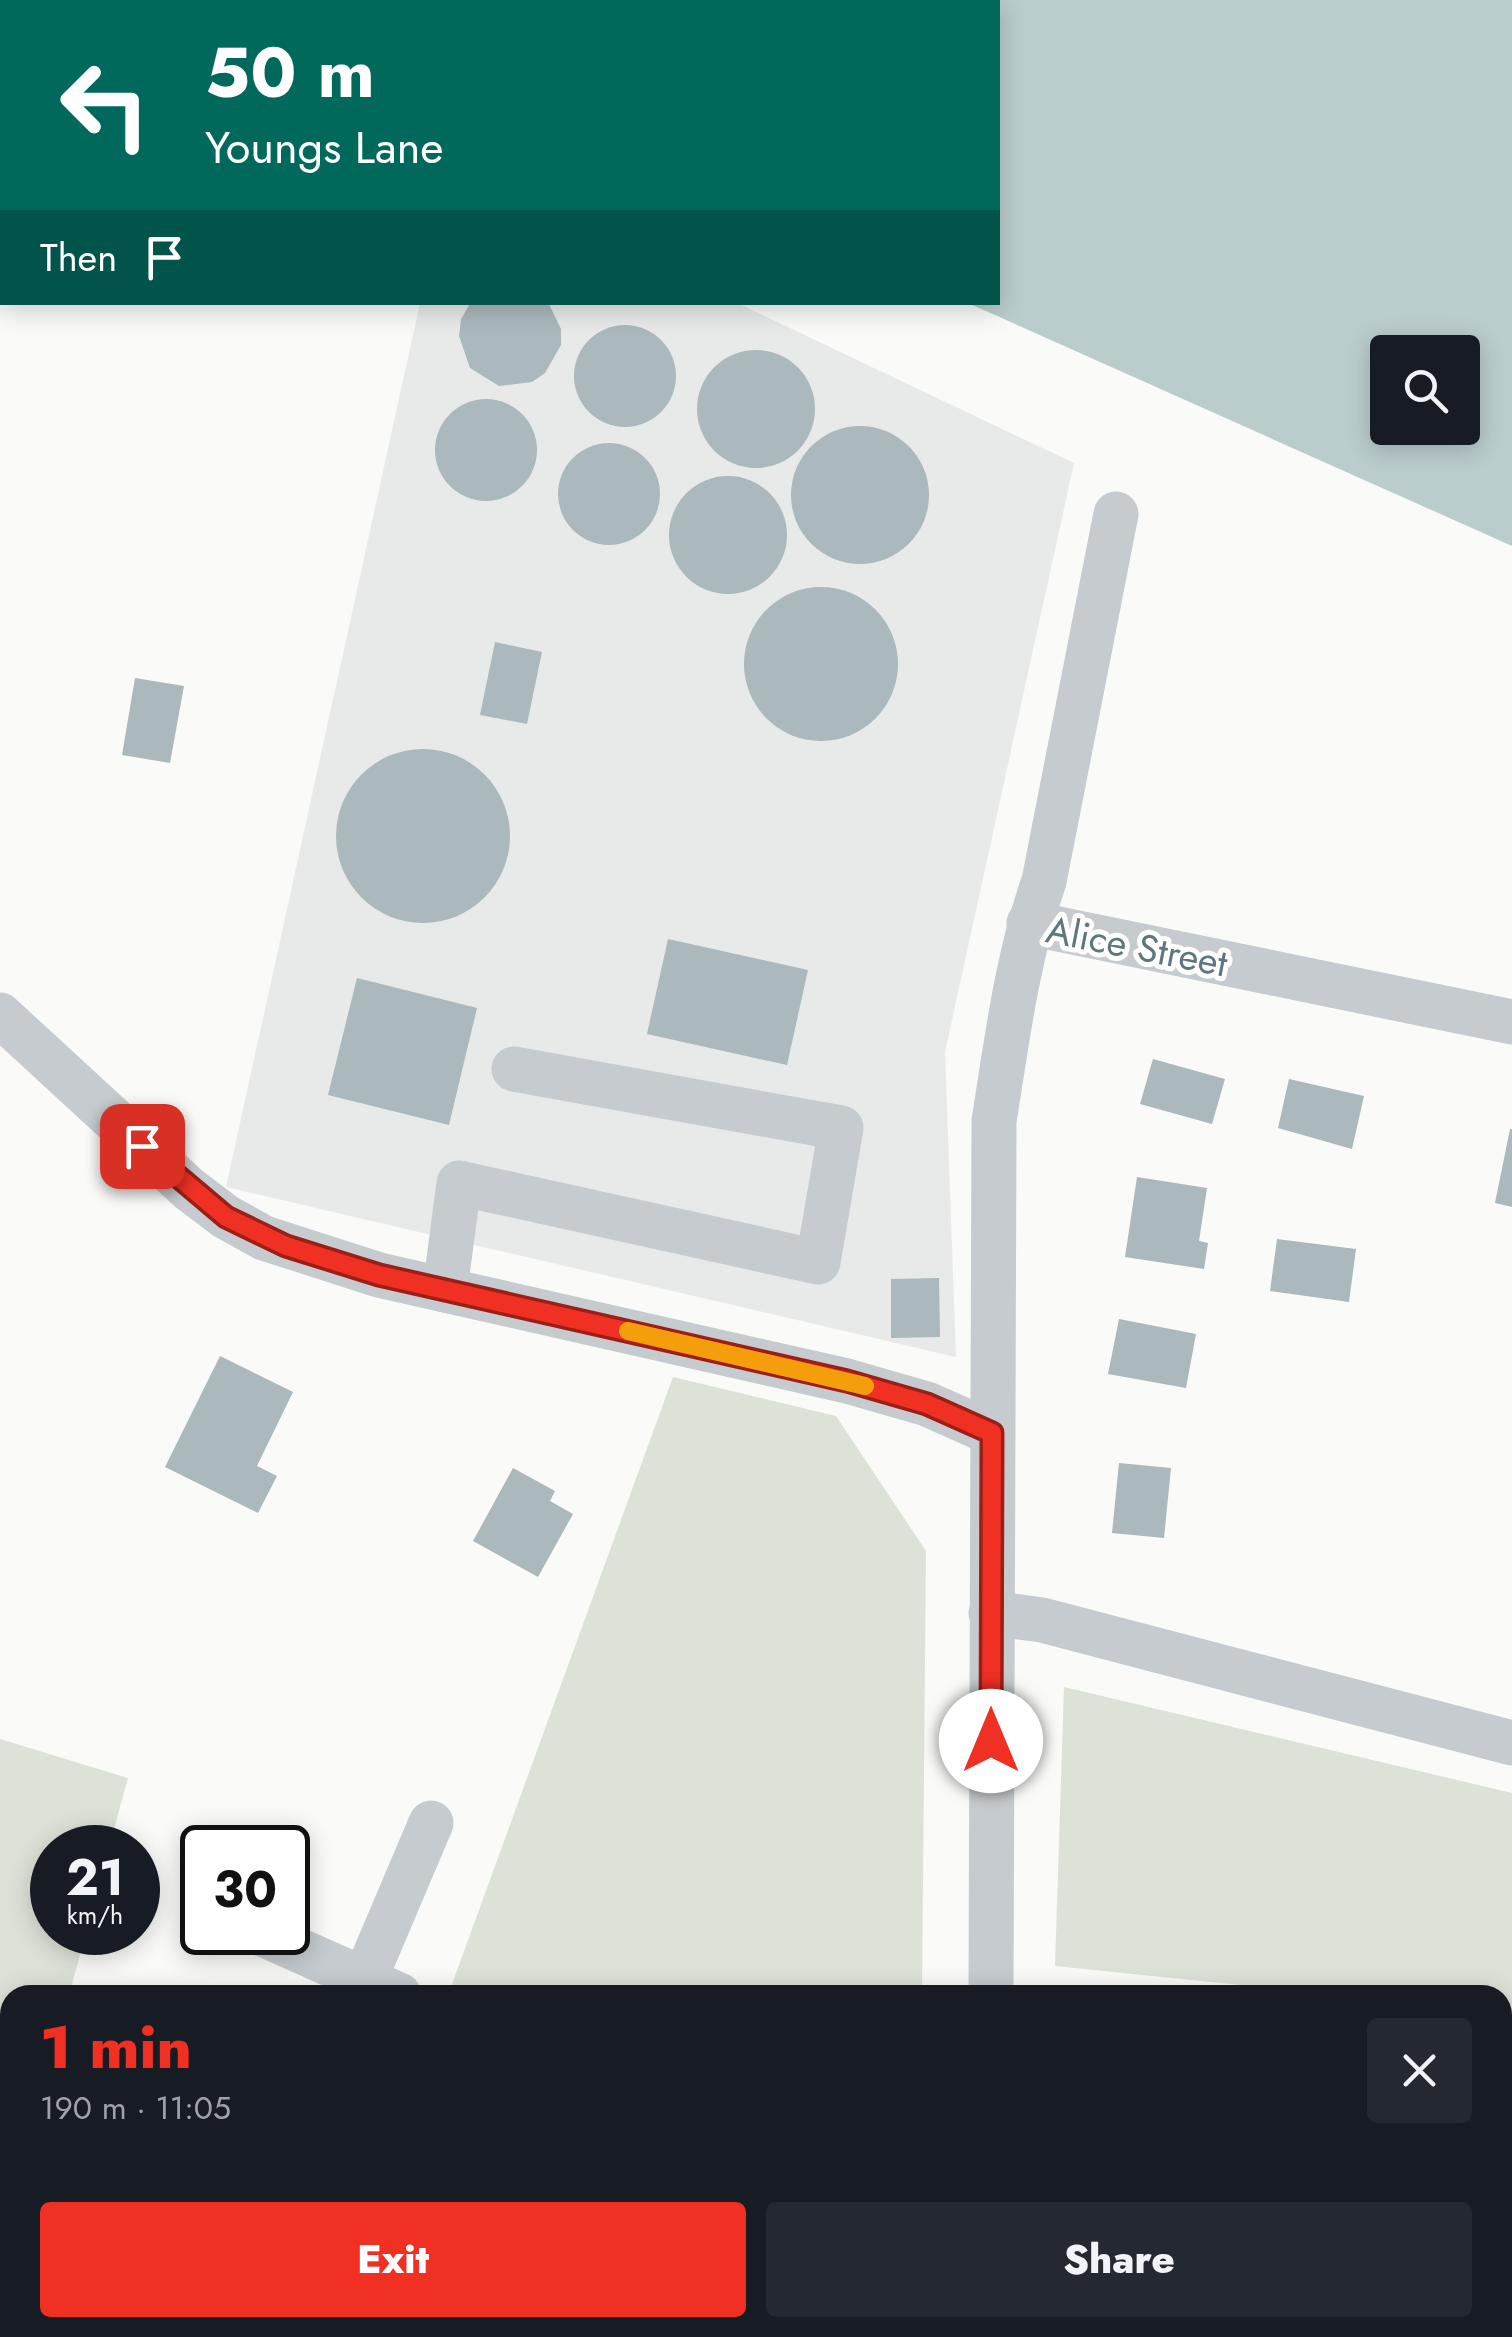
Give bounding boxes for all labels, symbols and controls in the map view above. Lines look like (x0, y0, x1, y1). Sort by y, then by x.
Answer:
text: 50 m (205, 22, 375, 123)
icon: left (40, 40, 170, 170)
text: Youngs Lane (205, 115, 444, 180)
text: Then (40, 230, 117, 285)
icon: arrive (137, 230, 192, 285)
map controls (1370, 335, 1480, 445)
button: search (1370, 335, 1480, 445)
street label: Alice Street (1042, 901, 1232, 991)
pin (100, 1104, 185, 1189)
icon: arrive (115, 1119, 170, 1174)
position arrow (939, 1689, 1043, 1793)
speed limit sign: 30 (180, 1825, 310, 1955)
text: 21 (66, 1841, 124, 1914)
text: km/h (67, 1897, 123, 1933)
text: 1 min (40, 2004, 192, 2091)
button: close (1367, 2018, 1472, 2123)
text: 190 m · 11:05 (40, 2085, 231, 2131)
button: Exit (40, 2202, 746, 2317)
button: Share (766, 2202, 1472, 2317)

